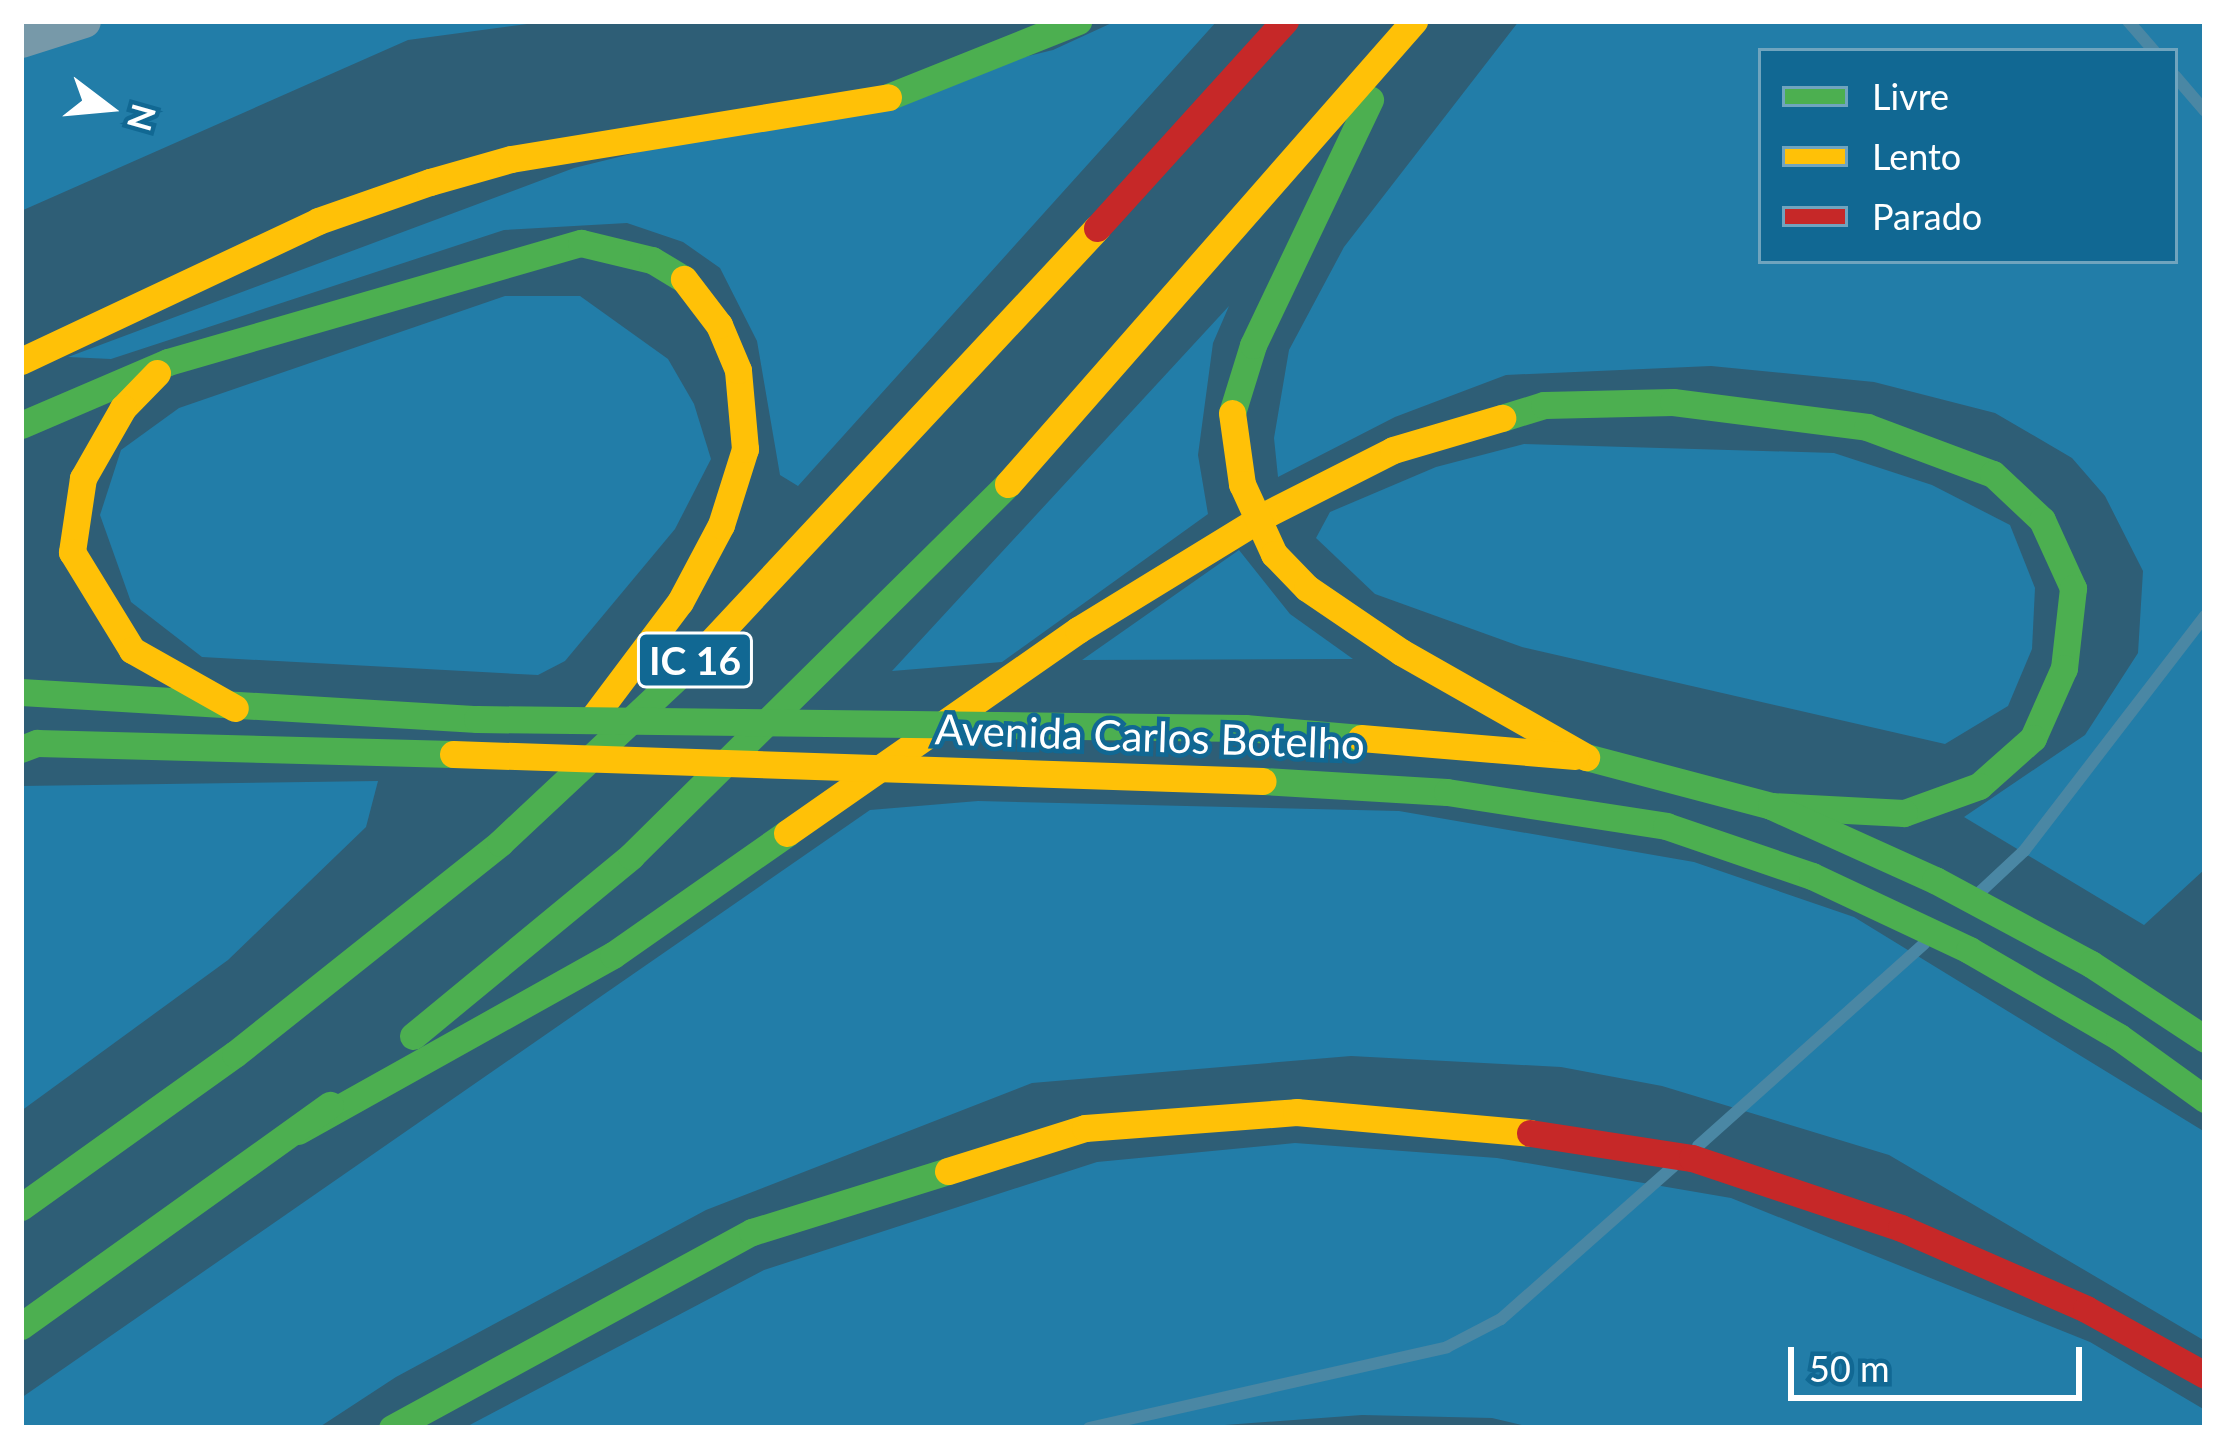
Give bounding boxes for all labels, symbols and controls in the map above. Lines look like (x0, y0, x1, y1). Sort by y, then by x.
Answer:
north arrow (48, 48, 168, 168)
legend (1758, 48, 2178, 264)
text: Livre (1872, 74, 1949, 118)
text: N (120, 100, 165, 136)
text: Lento (1872, 134, 1961, 178)
text: Parado (1872, 194, 1982, 238)
road number: IC 16 (635, 627, 755, 693)
street label: Avenida Carlos Botelho (934, 703, 1366, 769)
scale bar (1794, 1323, 2088, 1397)
text: 50 m (1809, 1346, 1890, 1390)

